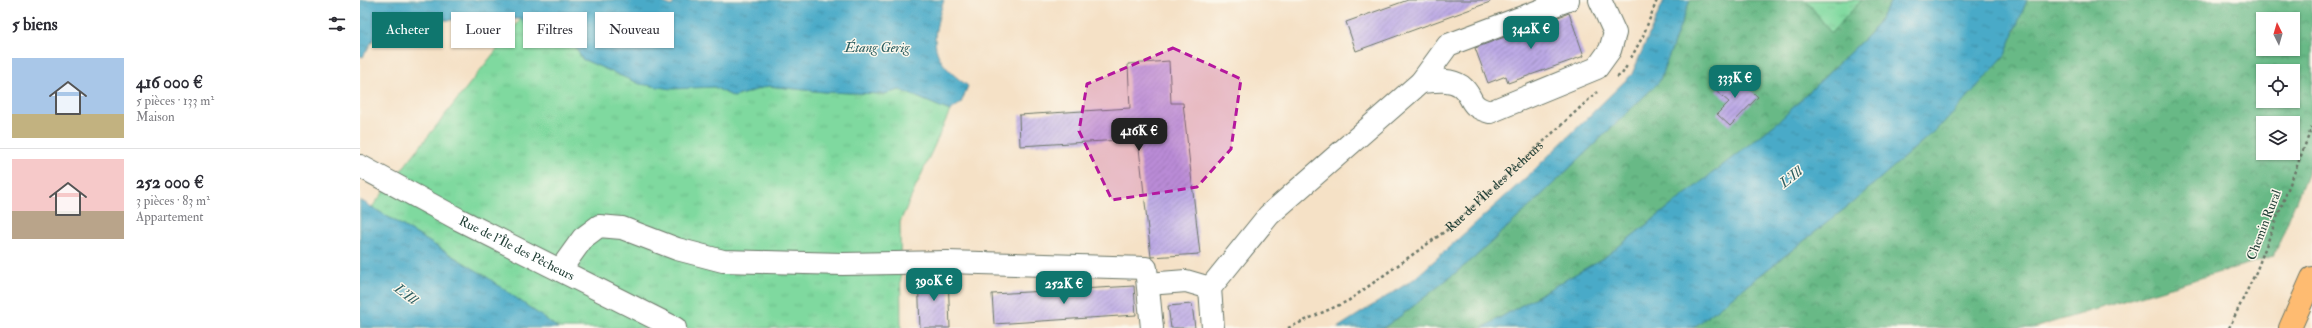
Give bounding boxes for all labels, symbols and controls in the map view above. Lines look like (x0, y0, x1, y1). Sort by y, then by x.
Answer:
chip: Acheter (372, 12, 443, 48)
chip: Louer (451, 12, 515, 48)
chip: Filtres (523, 12, 587, 48)
chip: Nouveau (595, 12, 674, 48)
north arrow (2256, 12, 2300, 56)
map controls (2256, 12, 2300, 160)
icon: filters (326, 13, 348, 35)
text: 5 biens (12, 14, 57, 35)
pin: 342K € (1498, 16, 1564, 50)
text: 342K € (1512, 21, 1550, 37)
water label: Étang Gerig (843, 39, 910, 56)
button: locate (2256, 64, 2300, 108)
pin: 333K € (1702, 65, 1768, 99)
text: 333K € (1718, 70, 1752, 86)
text: 416 000 € (136, 72, 203, 93)
icon: home (44, 74, 92, 122)
text: 5 pièces · 133 m² (136, 93, 214, 109)
text: Maison (136, 109, 175, 125)
button: layers (2256, 116, 2300, 160)
pin: 416K € (1106, 118, 1172, 152)
text: 416K € (1120, 123, 1158, 139)
street label: Rue de l'Île des Pêcheurs (1442, 137, 1547, 236)
water label: L'Ill (1775, 162, 1807, 192)
text: 252 000 € (136, 172, 204, 193)
icon: home (44, 175, 92, 223)
street label: Chemin Rural (2243, 187, 2285, 262)
text: 3 pièces · 83 m² (136, 193, 210, 209)
text: Appartement (136, 209, 204, 225)
street label: Rue de l'Île des Pêcheurs (456, 213, 578, 284)
pin: 390K € (901, 268, 967, 302)
pin: 252K € (1031, 271, 1097, 305)
text: 390K € (915, 273, 953, 289)
text: 252K € (1045, 276, 1083, 292)
water label: L'Ill (390, 279, 422, 309)

